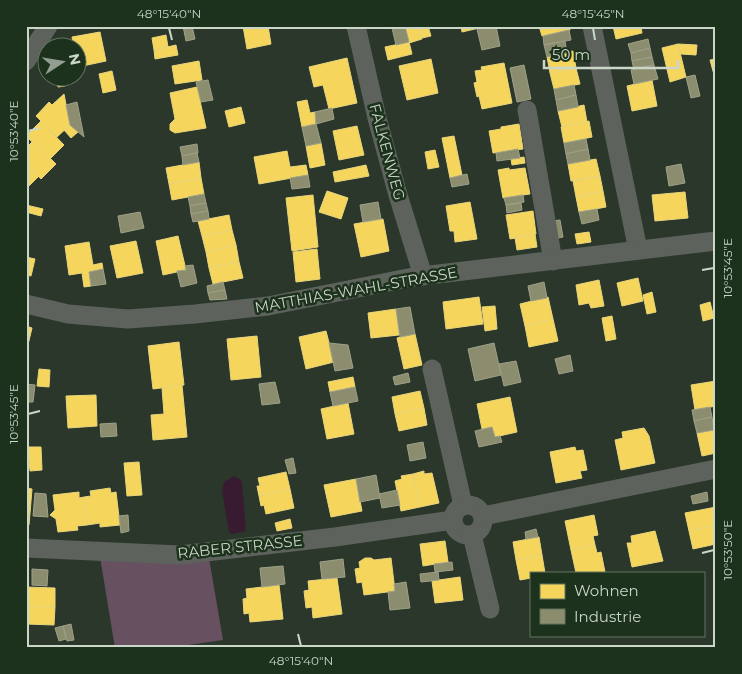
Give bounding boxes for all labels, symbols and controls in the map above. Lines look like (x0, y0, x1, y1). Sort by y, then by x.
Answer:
text: 48°15'40"N (137, 6, 201, 21)
text: 48°15'45"N (561, 6, 625, 21)
north arrow (38, 38, 88, 88)
scale bar (544, 38, 678, 70)
text: 50 m (552, 45, 590, 64)
text: N (65, 52, 85, 67)
text: 10°53'40"E (6, 100, 21, 162)
street label: FALKENWEG (365, 101, 410, 202)
text: 10°53'45"E (720, 238, 735, 298)
street label: MATTHIAS-WAHL-STRASSE (253, 262, 459, 317)
text: 10°53'45"E (6, 384, 21, 444)
text: 10°53'50"E (720, 520, 735, 580)
street label: RABER STRASSE (177, 530, 303, 563)
legend (530, 572, 704, 636)
text: Wohnen (574, 581, 639, 600)
text: Industrie (574, 607, 641, 626)
text: 48°15'40"N (269, 653, 333, 668)

